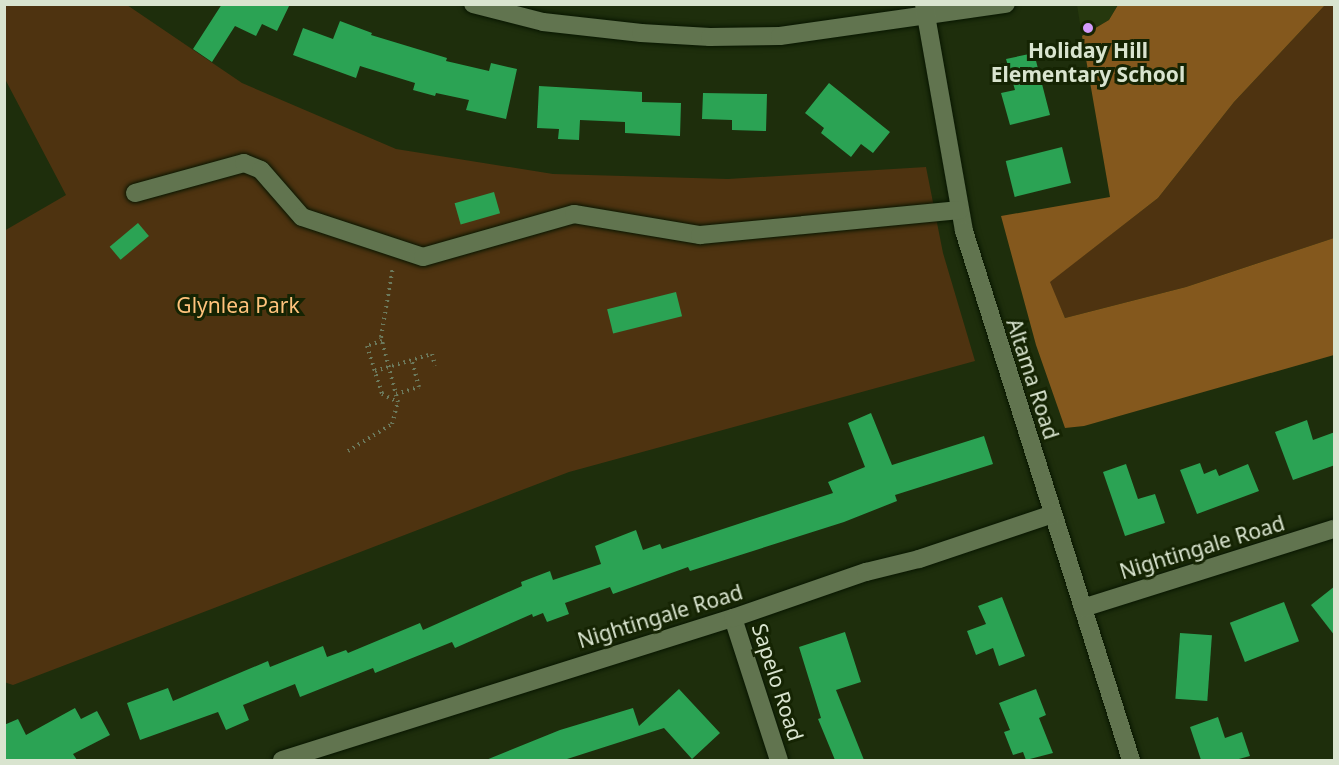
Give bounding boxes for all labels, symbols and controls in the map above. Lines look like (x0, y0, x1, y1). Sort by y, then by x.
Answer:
marker: Holiday Hill Elementary School (1081, 21, 1095, 35)
place label: Holiday Hill Elementary School (991, 37, 1185, 87)
park label: Glynlea Park (176, 292, 300, 318)
street label: Altama Road (1002, 315, 1064, 443)
street label: Nightingale Road (1116, 510, 1288, 584)
street label: Nightingale Road (574, 579, 746, 653)
street label: Sapelo Road (747, 620, 809, 744)

